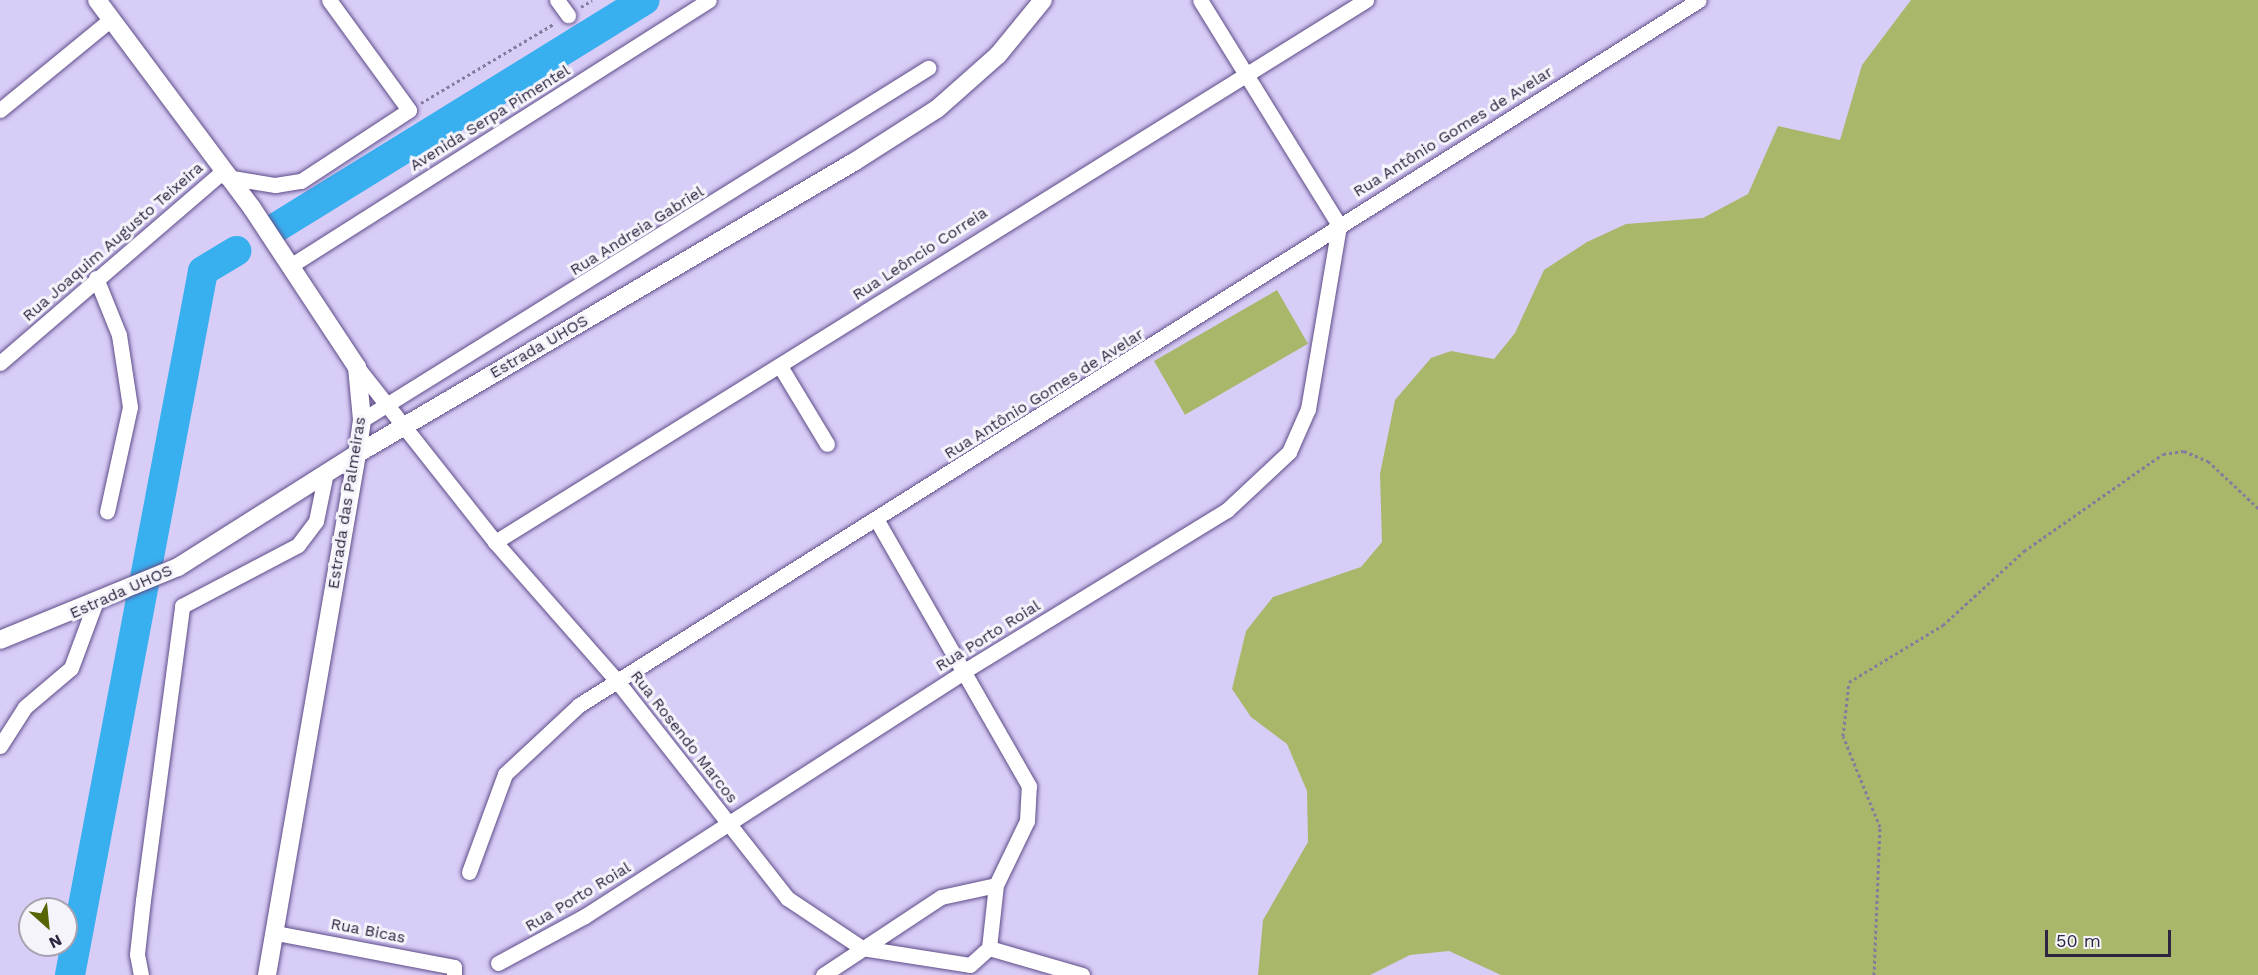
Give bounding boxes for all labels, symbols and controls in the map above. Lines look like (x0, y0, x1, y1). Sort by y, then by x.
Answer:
street label: Avenida Serpa Pimentel (406, 61, 574, 175)
street label: Rua Antônio Gomes de Avelar (1349, 62, 1557, 202)
street label: Rua Joaquim Augusto Teixeira (18, 158, 208, 326)
street label: Rua Andreia Gabriel (566, 182, 708, 280)
street label: Rua Leôncio Correia (849, 203, 991, 305)
street label: Estrada UHOS (486, 311, 592, 383)
street label: Rua Antônio Gomes de Avelar (940, 324, 1148, 464)
street label: Estrada das Palmeiras (324, 415, 370, 591)
street label: Estrada UHOS (67, 561, 175, 623)
street label: Rua Porto Roial (932, 596, 1044, 676)
street label: Rua Rosendo Marcos (626, 667, 742, 807)
street label: Rua Porto Roial (522, 858, 634, 936)
north arrow (18, 897, 78, 957)
street label: Rua Bicas (329, 914, 407, 948)
scale bar (2048, 918, 2174, 956)
text: 50 m (2056, 930, 2101, 951)
text: N (46, 931, 65, 953)

